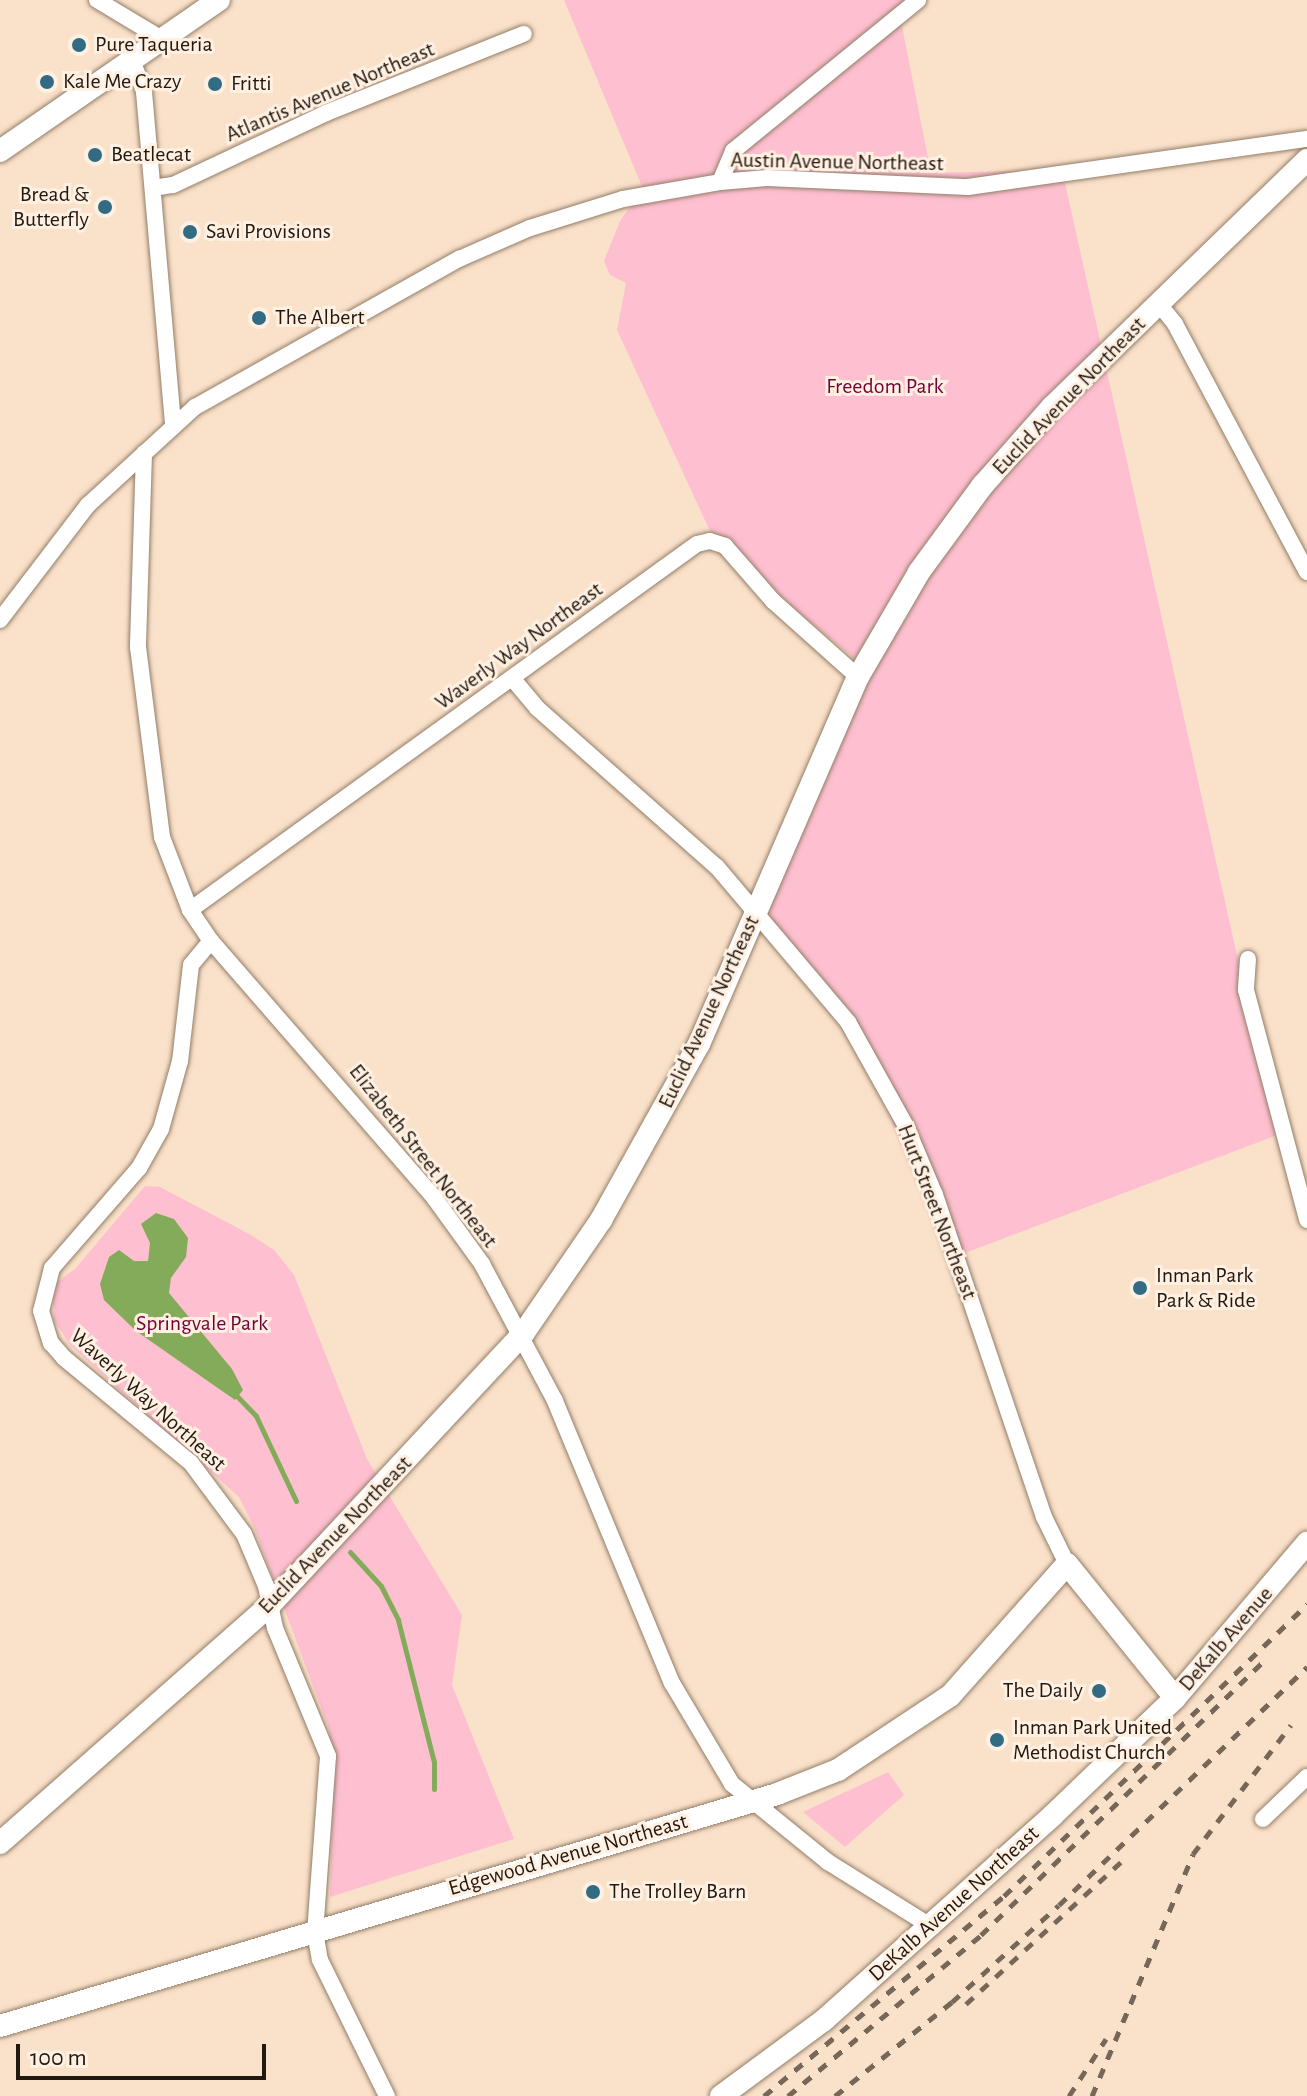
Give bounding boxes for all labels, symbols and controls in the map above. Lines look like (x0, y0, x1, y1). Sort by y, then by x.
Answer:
place label: Pure Taqueria (95, 32, 213, 58)
marker: Pure Taqueria (70, 36, 88, 54)
street label: Atlantis Avenue Northeast (222, 36, 438, 148)
place label: Kale Me Crazy (63, 69, 181, 95)
place label: Fritti (231, 71, 272, 97)
marker: Kale Me Crazy (38, 73, 56, 91)
marker: Fritti (206, 75, 224, 93)
place label: Beatlecat (111, 142, 191, 168)
marker: Beatlecat (86, 146, 104, 164)
street label: Austin Avenue Northeast (730, 147, 944, 177)
place label: Bread & Butterfly (13, 181, 89, 232)
marker: Bread & Butterfly (96, 198, 114, 216)
place label: Savi Provisions (206, 219, 331, 245)
marker: Savi Provisions (181, 223, 199, 241)
place label: The Albert (275, 305, 364, 331)
marker: The Albert (250, 309, 268, 327)
street label: Euclid Avenue Northeast (987, 311, 1151, 481)
park label: Freedom Park (826, 374, 944, 400)
street label: Waverly Way Northeast (430, 576, 608, 716)
street label: Euclid Avenue Northeast (653, 911, 765, 1113)
street label: Elizabeth Street Northeast (343, 1059, 503, 1253)
street label: Hurt Street Northeast (891, 1121, 983, 1303)
place label: Inman Park Park & Ride (1156, 1262, 1256, 1314)
marker: Inman Park Park & Ride (1131, 1279, 1149, 1297)
park label: Springvale Park (136, 1311, 268, 1337)
street label: Waverly Way Northeast (65, 1323, 231, 1477)
street label: Euclid Avenue Northeast (253, 1450, 417, 1620)
street label: DeKalb Avenue (1173, 1581, 1279, 1697)
place label: The Daily (1003, 1678, 1083, 1704)
marker: The Daily (1090, 1682, 1108, 1700)
place label: Inman Park United Methodist Church (1013, 1714, 1172, 1766)
marker: Inman Park United Methodist Church (988, 1731, 1006, 1749)
street label: Edgewood Avenue Northeast (445, 1808, 691, 1902)
street label: DeKalb Avenue Northeast (863, 1821, 1045, 1987)
place label: The Trolley Barn (609, 1879, 746, 1905)
marker: The Trolley Barn (584, 1883, 602, 1901)
scale bar (20, 2028, 270, 2078)
text: 100 m (30, 2046, 87, 2070)

